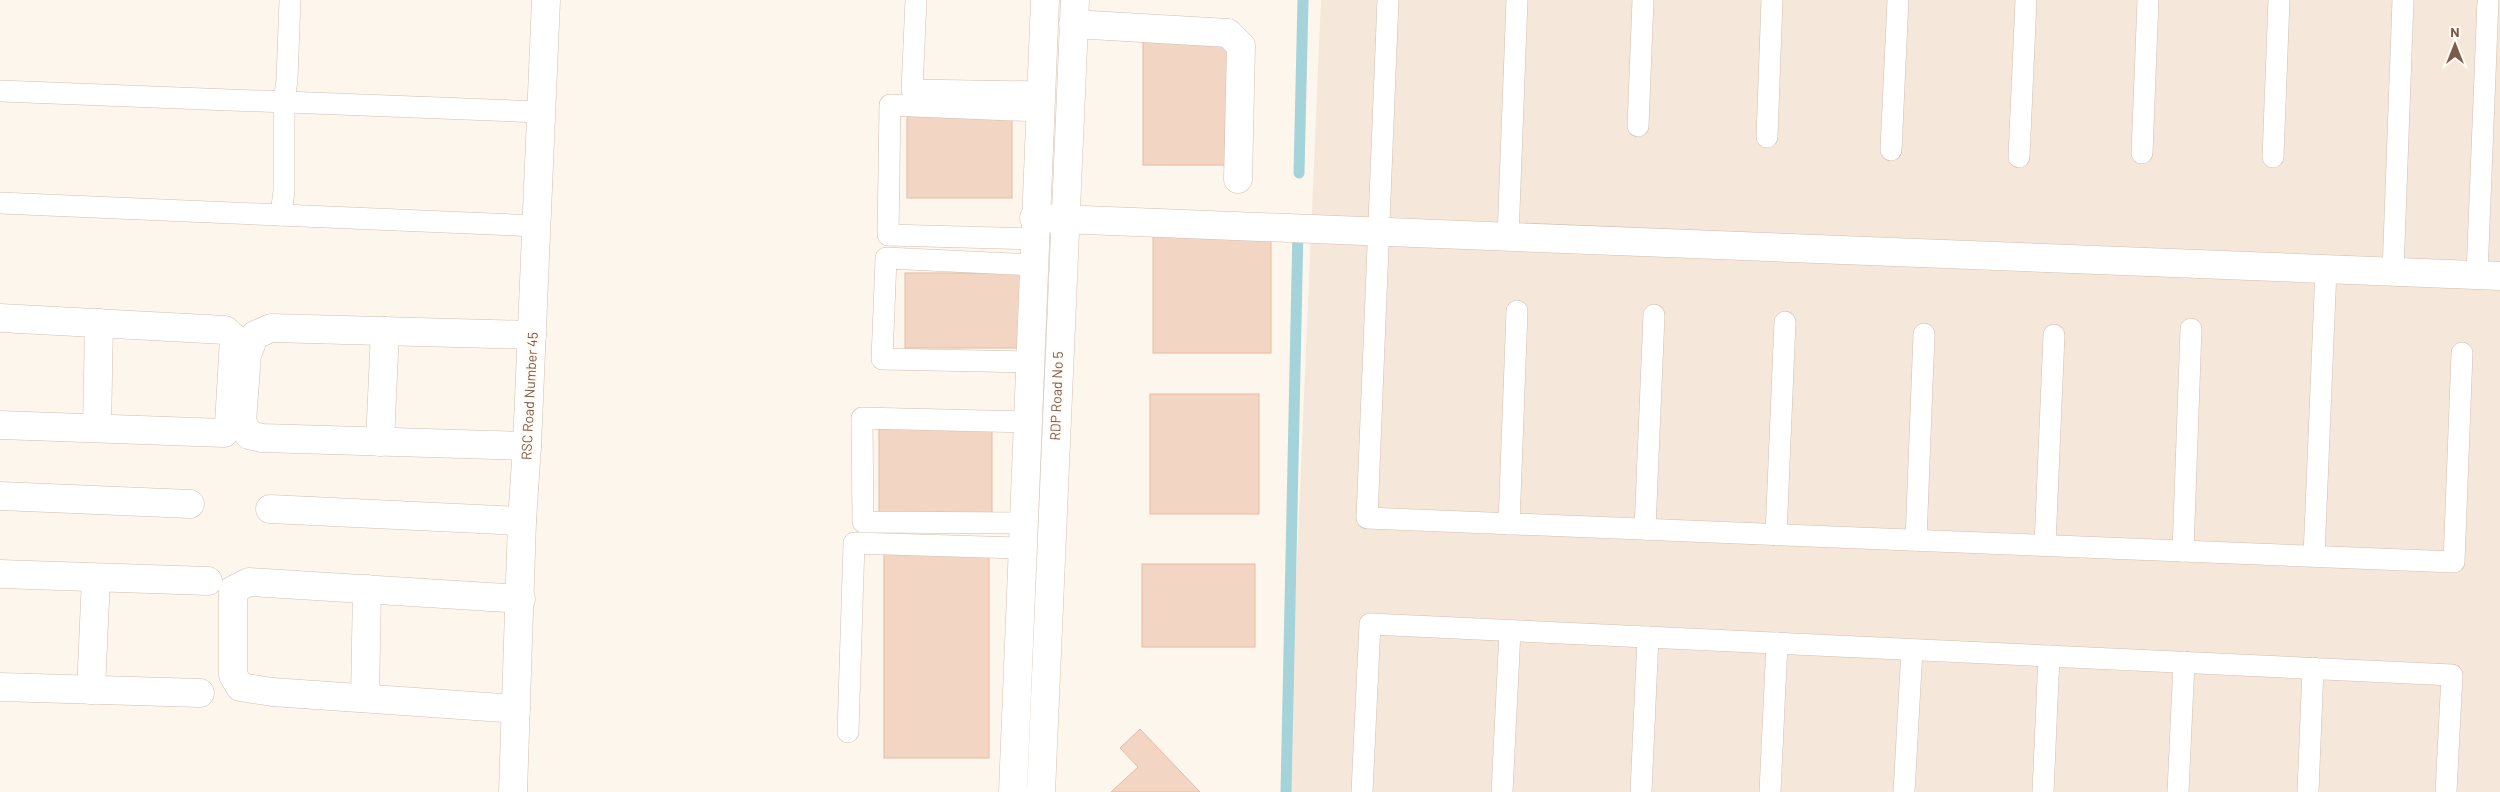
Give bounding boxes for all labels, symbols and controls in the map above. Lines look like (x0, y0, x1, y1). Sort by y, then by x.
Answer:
north arrow (2430, 20, 2480, 70)
text: N (2450, 23, 2460, 40)
street label: RSC Road Number 45 (517, 332, 541, 460)
street label: RDP Road No 5 (1046, 351, 1066, 441)

